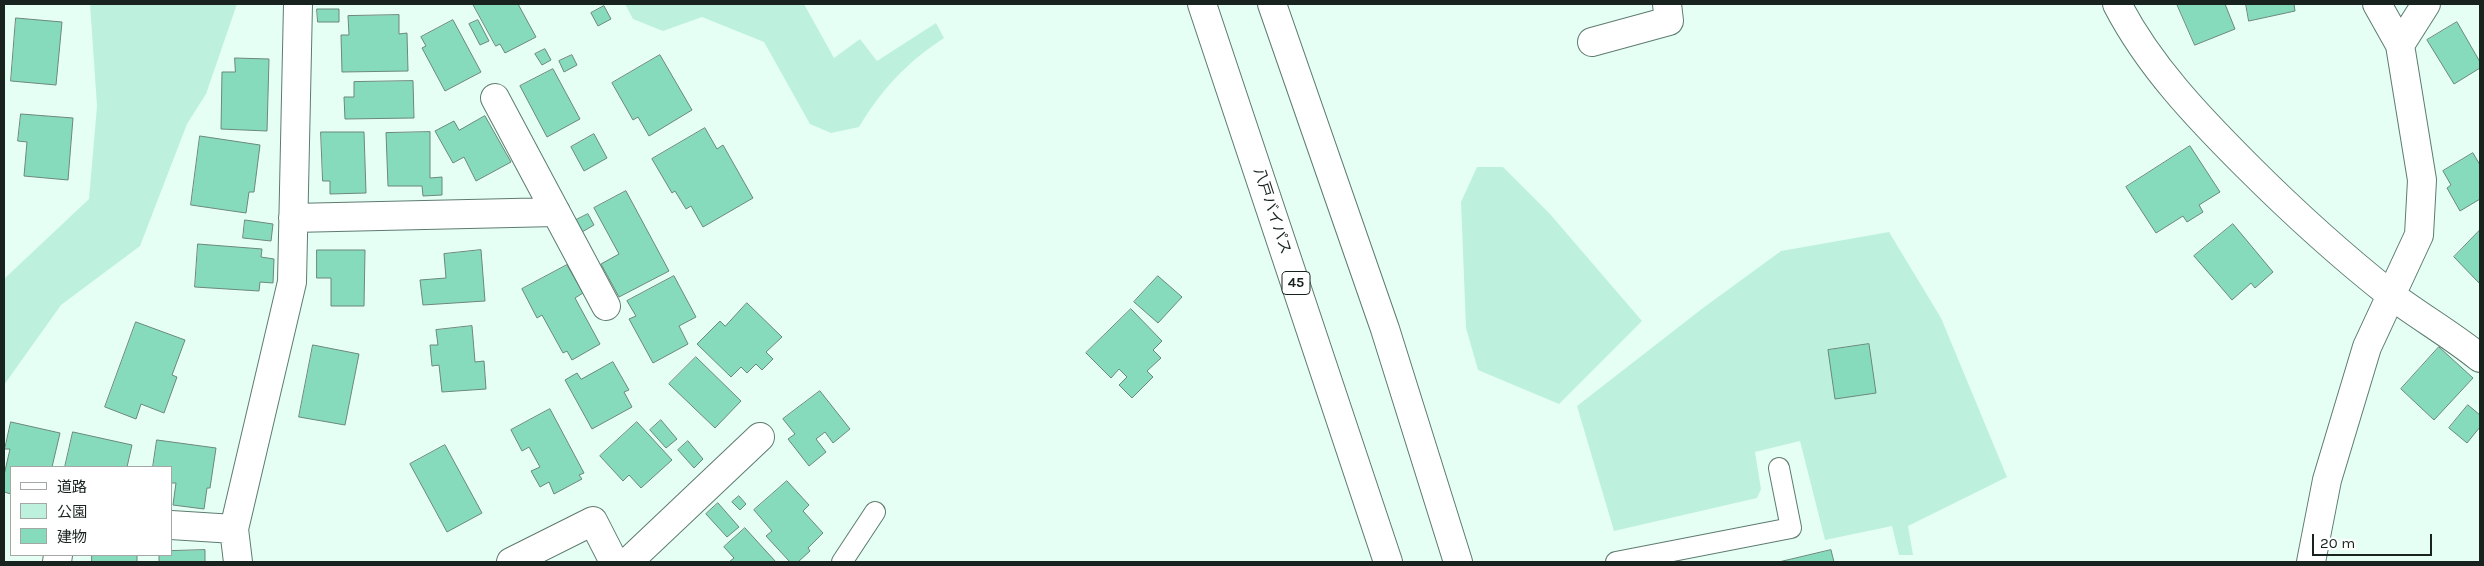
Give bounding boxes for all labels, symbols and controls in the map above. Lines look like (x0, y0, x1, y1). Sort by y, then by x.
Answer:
street label: 八戸バイパス (1250, 165, 1294, 257)
road number: 45 (1282, 272, 1310, 294)
legend (10, 466, 172, 556)
text: 道路 (57, 478, 87, 496)
text: 公園 (57, 503, 87, 521)
scale bar (2314, 524, 2434, 556)
text: 建物 (57, 528, 87, 546)
text: 20 m (2320, 534, 2355, 552)

